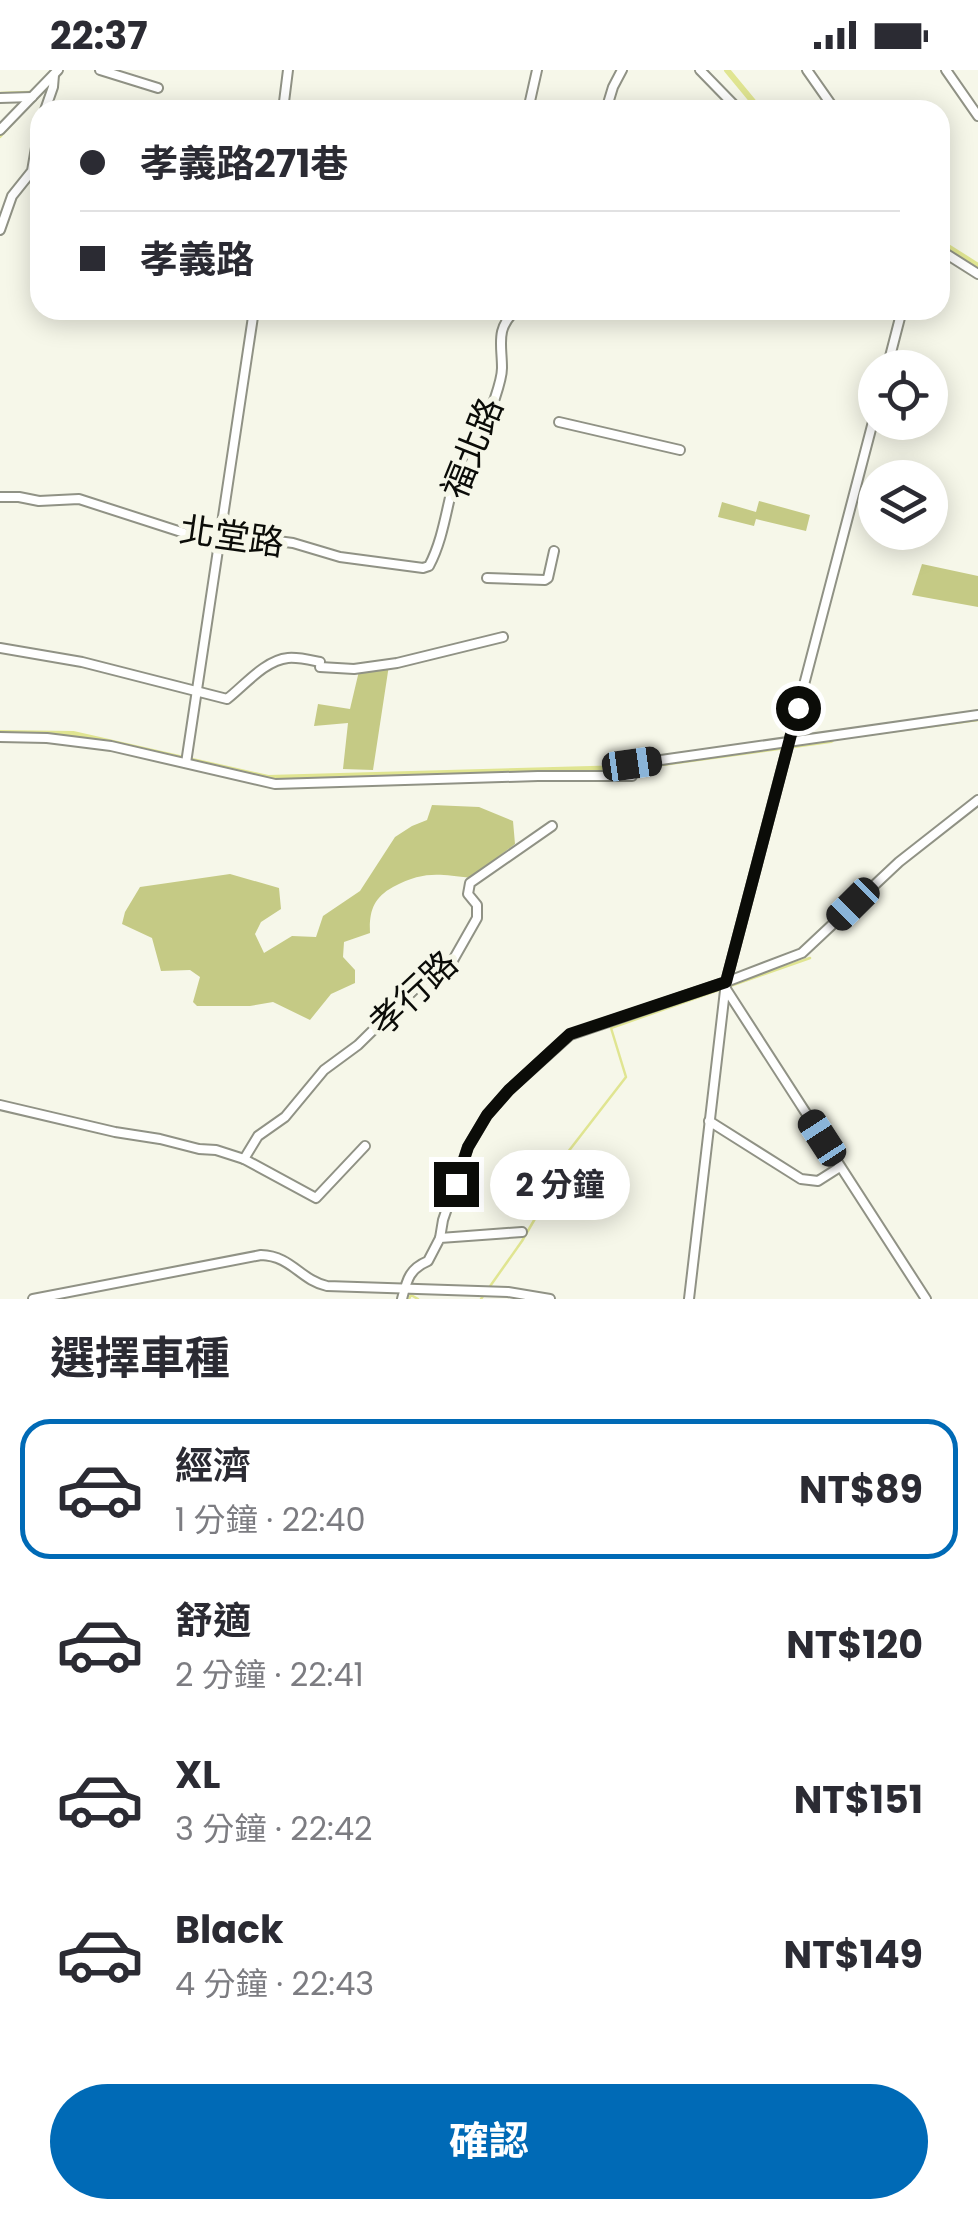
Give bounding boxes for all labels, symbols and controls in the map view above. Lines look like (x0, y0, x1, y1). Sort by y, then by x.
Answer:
text: 22:37 (50, 9, 148, 62)
text: 孝義路271巷 (140, 137, 348, 190)
text: 孝義路 (140, 233, 254, 286)
map controls (858, 350, 948, 550)
button: locate (858, 350, 948, 440)
street label: 福北路 (430, 390, 514, 506)
button: layers (858, 460, 948, 550)
street label: 北堂路 (177, 504, 287, 568)
route start (776, 686, 821, 731)
car (600, 745, 664, 783)
car (821, 872, 885, 936)
street label: 孝行路 (358, 939, 468, 1047)
car (793, 1105, 851, 1171)
callout: 2 分鐘 (491, 1149, 631, 1219)
route end (434, 1162, 479, 1207)
text: 2 分鐘 (515, 1162, 605, 1207)
text: 選擇車種 (50, 1327, 230, 1390)
text: 經濟 (175, 1439, 251, 1492)
icon: car (55, 1444, 145, 1534)
text: NT$89 (799, 1463, 923, 1516)
text: 1 分鐘 · 22:40 (175, 1497, 366, 1542)
text: 舒適 (175, 1594, 251, 1647)
icon: car (55, 1599, 145, 1689)
text: NT$120 (786, 1618, 923, 1671)
text: 2 分鐘 · 22:41 (175, 1652, 364, 1697)
text: XL (175, 1748, 220, 1801)
icon: car (55, 1754, 145, 1844)
text: NT$151 (794, 1773, 923, 1826)
text: 3 分鐘 · 22:42 (175, 1806, 372, 1851)
text: Black (175, 1903, 284, 1956)
icon: car (55, 1909, 145, 1999)
text: NT$149 (784, 1928, 923, 1981)
text: 4 分鐘 · 22:43 (175, 1961, 374, 2006)
button: 確認 (50, 2084, 928, 2199)

